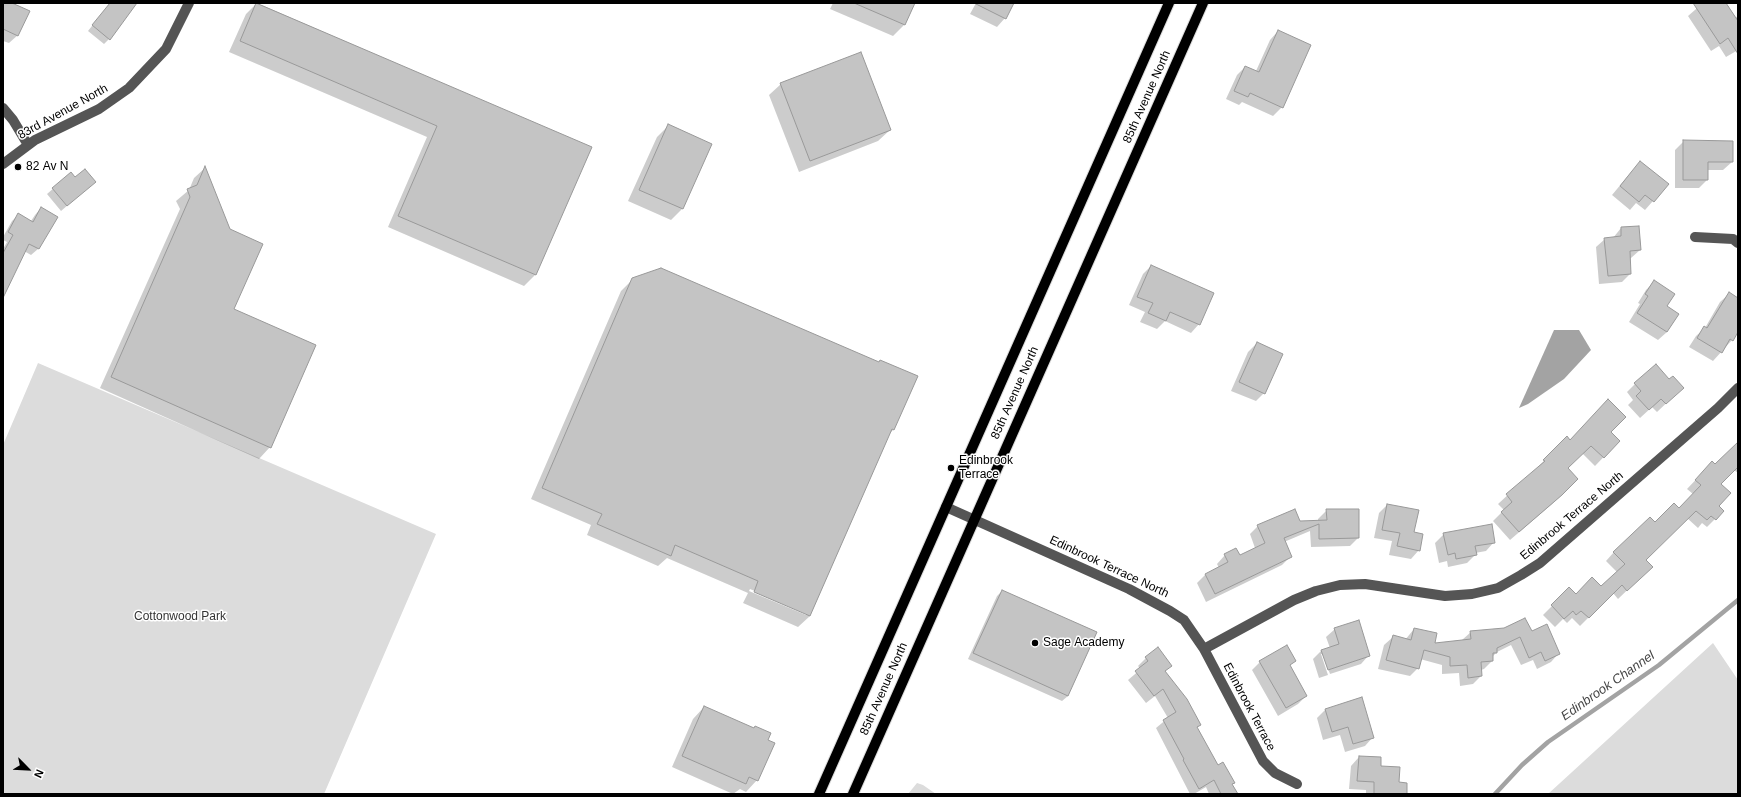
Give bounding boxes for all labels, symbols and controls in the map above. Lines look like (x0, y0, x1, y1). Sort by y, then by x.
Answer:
street label: 85th Avenue North (1120, 48, 1174, 146)
street label: 83rd Avenue North (16, 81, 110, 143)
place label: 82 Av N (26, 160, 68, 174)
marker: 82 Av N (13, 162, 23, 172)
street label: 85th Avenue North (988, 344, 1042, 442)
place label: Edinbrook Terrace (959, 454, 1013, 482)
marker: Edinbrook Terrace (946, 463, 956, 473)
street label: Edinbrook Terrace North (1518, 469, 1626, 563)
street label: Edinbrook Terrace North (1047, 533, 1171, 601)
park label: Cottonwood Park (134, 610, 226, 624)
place label: Sage Academy (1043, 636, 1124, 650)
marker: Sage Academy (1030, 638, 1040, 648)
street label: 85th Avenue North (857, 640, 911, 738)
water label: Edinbrook Channel (1558, 648, 1658, 724)
street label: Edinbrook Terrace (1220, 661, 1278, 753)
north arrow (8, 749, 48, 789)
text: N (32, 768, 46, 780)

